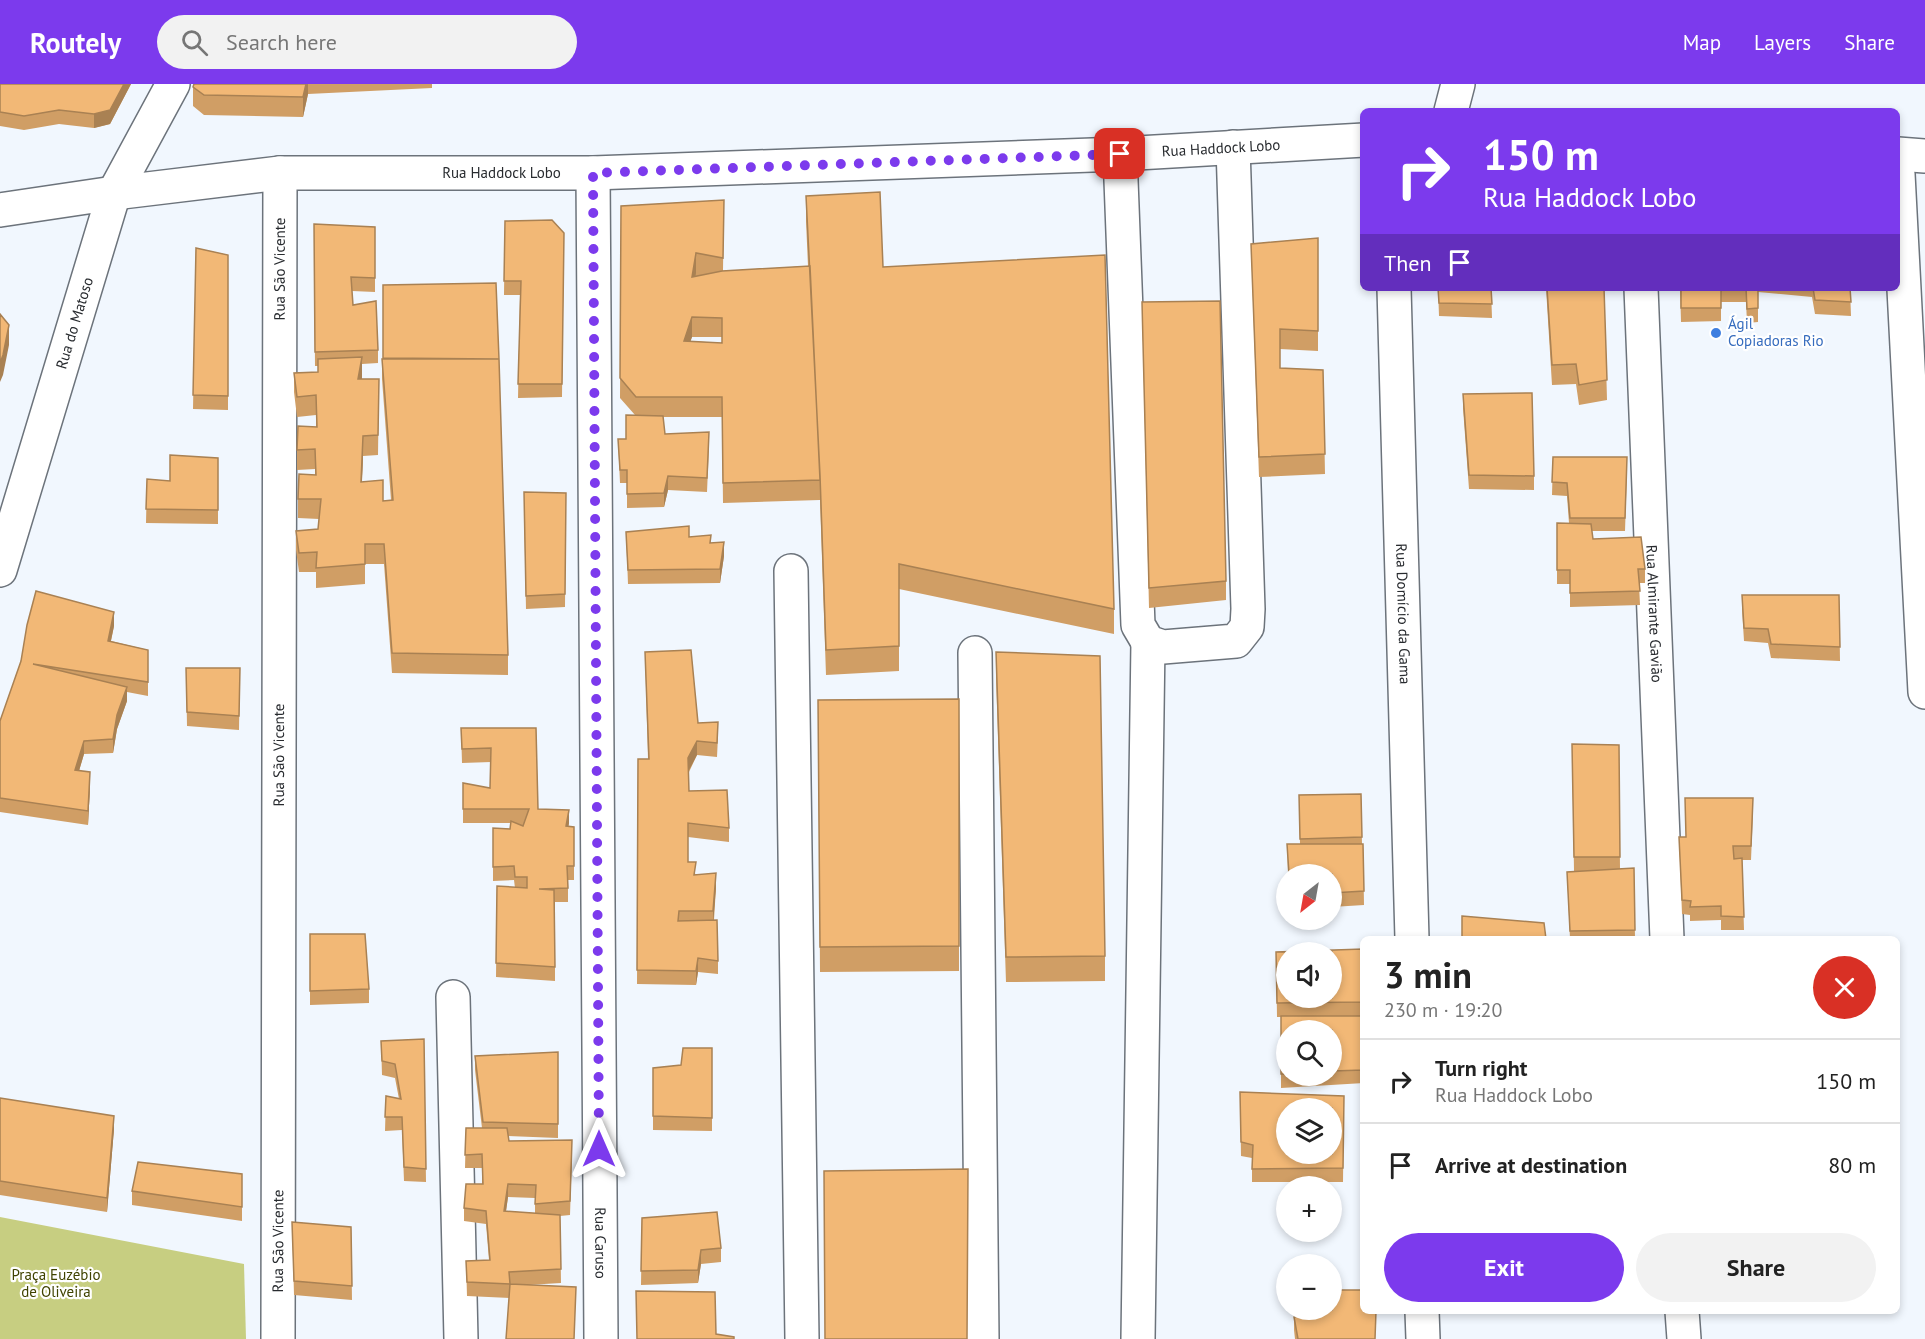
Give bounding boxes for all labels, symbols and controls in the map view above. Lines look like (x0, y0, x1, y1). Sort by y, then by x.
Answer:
search box (157, 15, 577, 69)
text: Routely (30, 24, 121, 61)
icon: search (178, 26, 211, 59)
text: Search here (226, 28, 337, 56)
text: Map (1683, 29, 1721, 56)
text: Layers (1754, 29, 1811, 56)
text: Share (1844, 29, 1895, 56)
text: 150 m (1483, 127, 1599, 182)
pin (1094, 128, 1145, 179)
icon: right (1384, 132, 1462, 210)
street label: Rua Haddock Lobo (1161, 135, 1281, 161)
icon: arrive (1103, 137, 1136, 170)
street label: Rua Haddock Lobo (442, 163, 561, 182)
text: Rua Haddock Lobo (1483, 180, 1696, 214)
street label: Rua São Vicente (270, 218, 289, 320)
icon: arrive (1443, 246, 1476, 279)
text: Then (1384, 249, 1431, 277)
street label: Rua do Matoso (51, 275, 97, 371)
place label: Ágil Copiadoras Rio (1728, 314, 1824, 350)
marker: Ágil Copiadoras Rio (1709, 326, 1723, 340)
street label: Rua Domício da Gama (1392, 543, 1415, 685)
street label: Rua Almirante Gavião (1642, 544, 1667, 683)
street label: Rua São Vicente (269, 704, 288, 806)
north arrow (1276, 864, 1342, 930)
map controls (1276, 864, 1342, 1320)
button: sound (1276, 942, 1342, 1008)
text: 3 min (1384, 951, 1472, 998)
button: close (1813, 956, 1876, 1019)
text: 230 m · 19:20 (1384, 997, 1502, 1023)
button: search (1276, 1020, 1342, 1086)
text: Turn right (1435, 1054, 1527, 1082)
icon: right (1384, 1065, 1417, 1098)
text: 150 m (1816, 1067, 1876, 1095)
text: Rua Haddock Lobo (1435, 1082, 1593, 1108)
button: layers (1276, 1098, 1342, 1164)
position arrow (567, 1117, 631, 1181)
icon: arrive (1384, 1149, 1417, 1182)
text: Arrive at destination (1435, 1151, 1627, 1179)
text: 80 m (1828, 1151, 1876, 1179)
button: + (1276, 1176, 1342, 1242)
street label: Rua São Vicente (268, 1190, 287, 1292)
street label: Rua Caruso (591, 1207, 611, 1279)
button: Exit (1384, 1233, 1624, 1302)
button: Share (1636, 1233, 1876, 1302)
button: − (1276, 1254, 1342, 1320)
park label: Praça Euzébio de Oliveira (12, 1265, 100, 1301)

